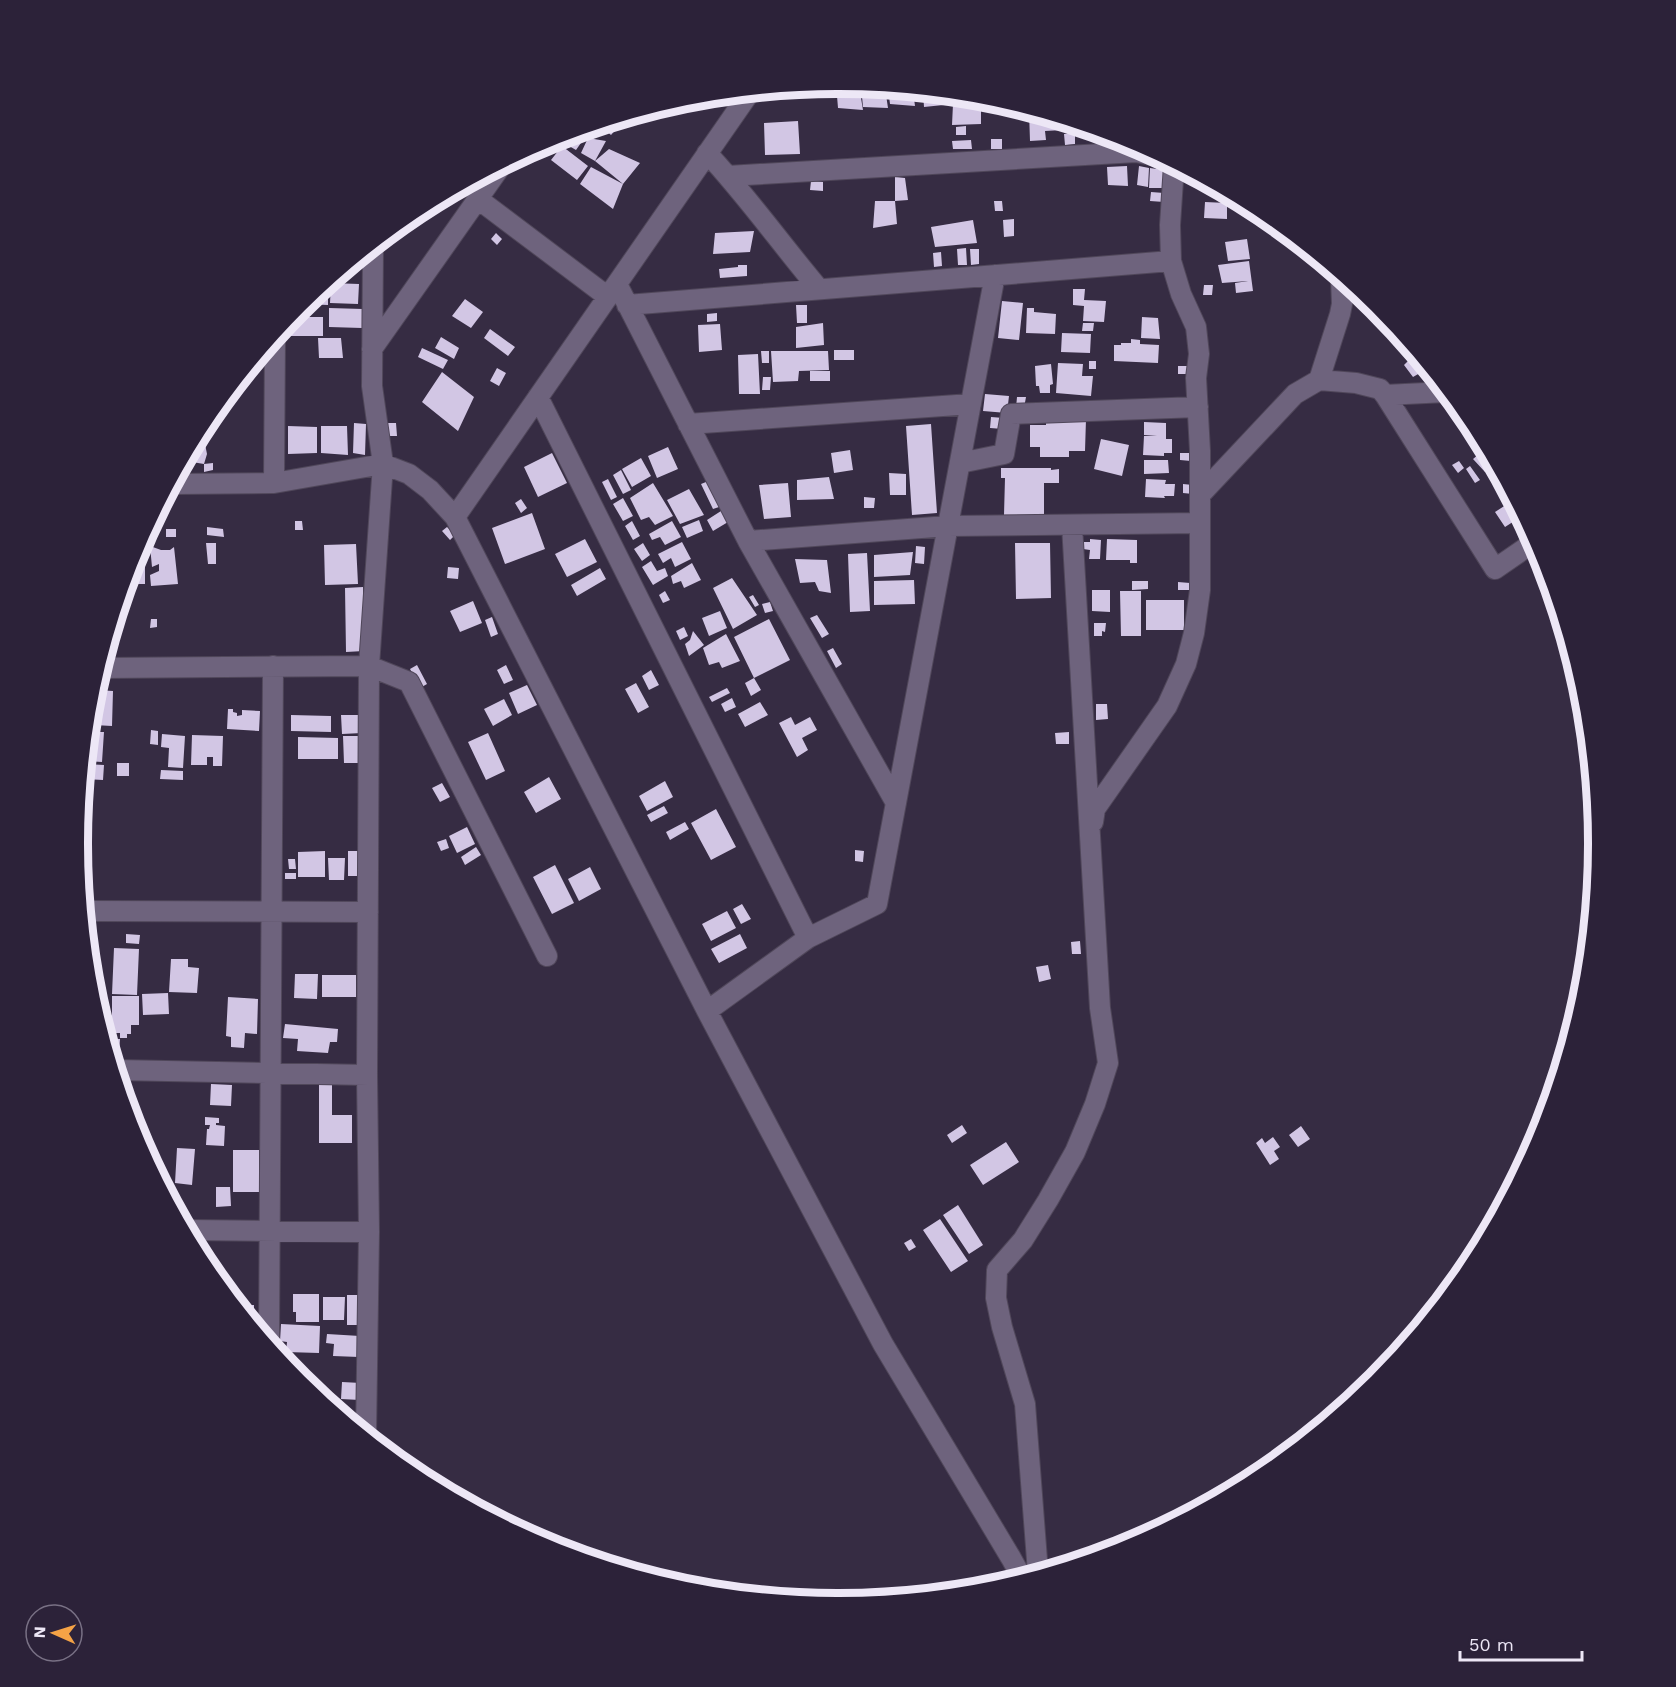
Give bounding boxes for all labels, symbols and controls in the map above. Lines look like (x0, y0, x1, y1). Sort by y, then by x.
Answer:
north arrow (24, 1603, 84, 1663)
scale bar (1460, 1624, 1582, 1662)
text: N (30, 1626, 49, 1639)
text: 50 m (1469, 1634, 1514, 1655)

